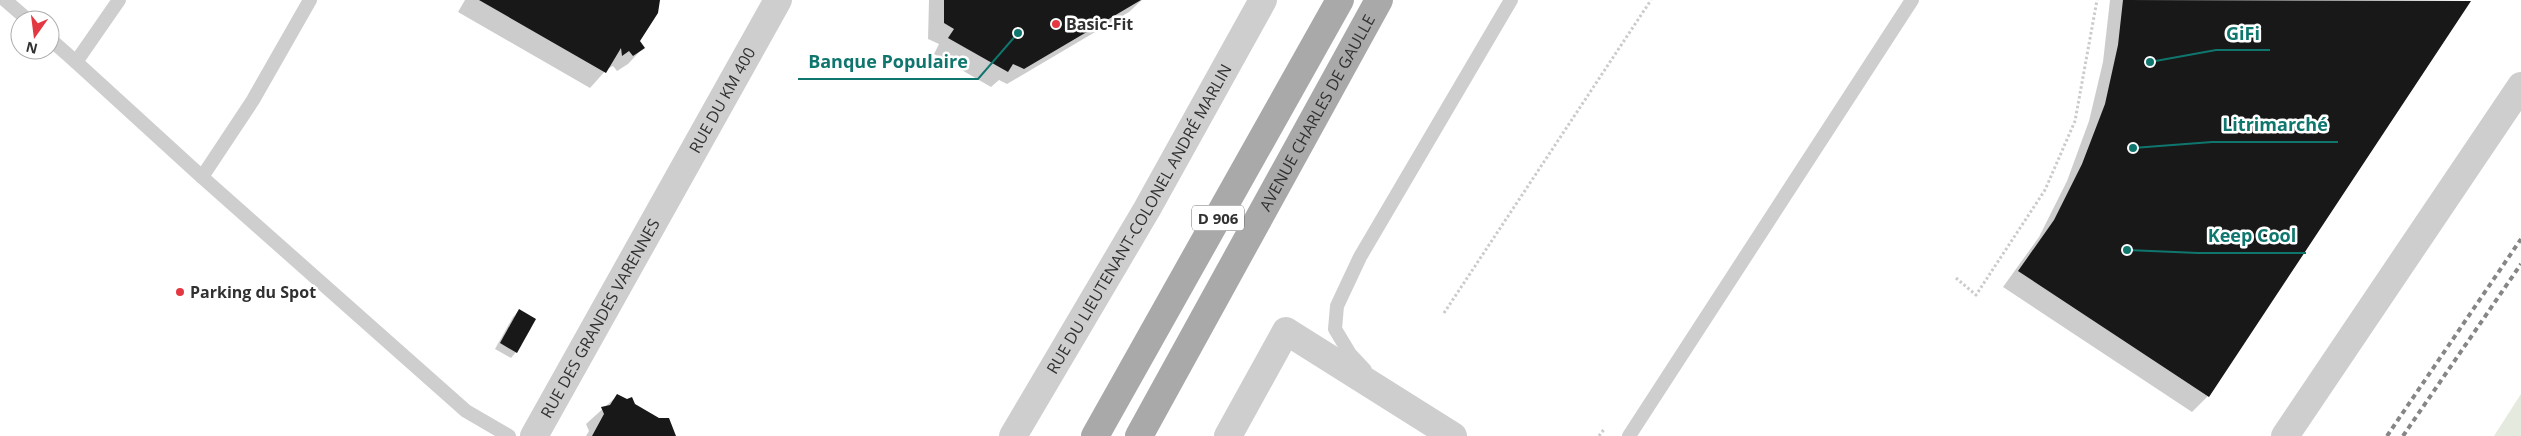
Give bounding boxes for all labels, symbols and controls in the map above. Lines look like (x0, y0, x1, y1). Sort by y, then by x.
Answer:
north arrow (10, 10, 60, 60)
street label: AVENUE CHARLES DE GAULLE (1254, 11, 1380, 215)
place label: Basic-Fit (1066, 13, 1133, 35)
callout: GiFi (2216, 17, 2270, 50)
marker: Basic-Fit (1050, 18, 1062, 30)
text: GiFi (2226, 21, 2260, 45)
text: N (24, 38, 40, 59)
street label: RUE DU KM 400 (684, 43, 760, 157)
callout: Banque Populaire (798, 46, 978, 79)
text: Banque Populaire (808, 49, 968, 73)
street label: RUE DU LIEUTENANT-COLONEL ANDRÉ MARLIN (1041, 60, 1236, 378)
callout: Litrimarché (2212, 109, 2338, 142)
text: Litrimarché (2222, 112, 2328, 136)
road number: D 906 (1192, 206, 1244, 230)
street label: RUE DES GRANDES VARENNES (535, 214, 665, 422)
callout: Keep Cool (2198, 220, 2306, 253)
text: Keep Cool (2208, 223, 2296, 247)
place label: Parking du Spot (190, 281, 316, 303)
marker: Parking du Spot (174, 286, 186, 298)

